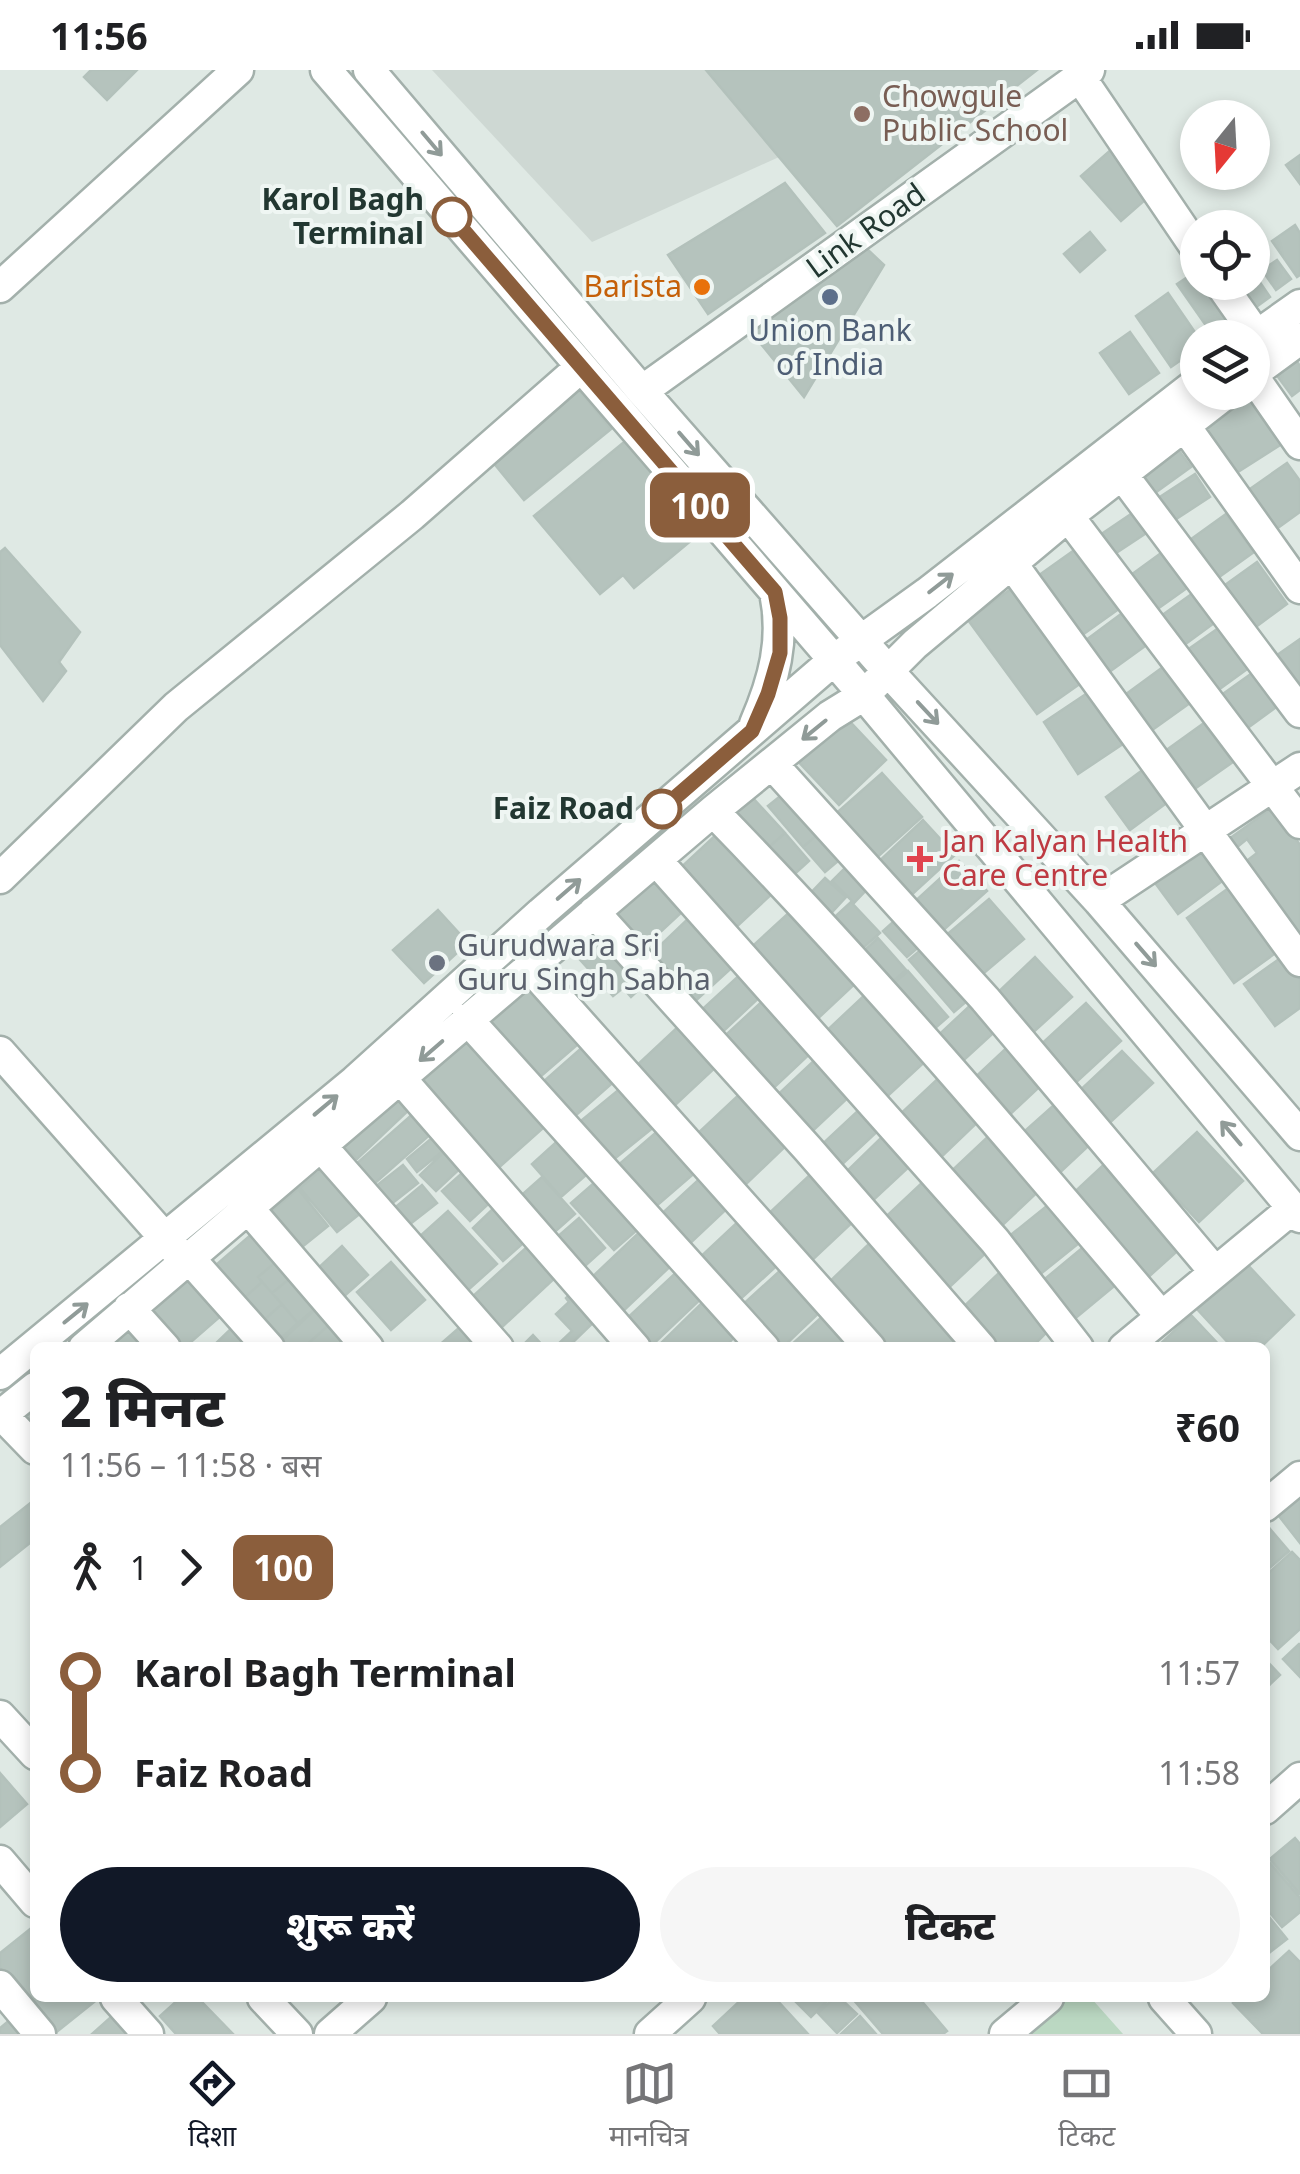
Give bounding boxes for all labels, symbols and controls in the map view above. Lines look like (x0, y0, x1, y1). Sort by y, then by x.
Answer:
text: 11:56 (50, 9, 148, 61)
place label: Chowgule Public School (882, 75, 1068, 150)
north arrow (1180, 100, 1270, 190)
map controls (1180, 100, 1270, 410)
marker: Chowgule Public School (851, 103, 873, 125)
one-way arrow (421, 131, 443, 157)
street label: Link Road (797, 173, 933, 287)
place label: Karol Bagh Terminal (261, 178, 424, 253)
marker: Karol Bagh Terminal (433, 198, 471, 236)
button: locate (1180, 210, 1270, 300)
place label: Barista (584, 265, 682, 306)
marker: Barista (691, 276, 713, 298)
marker: Union Bank of India (819, 286, 841, 308)
place label: Union Bank of India (748, 309, 912, 384)
button: layers (1180, 320, 1270, 410)
one-way arrow (678, 431, 700, 457)
line badge: 100 (642, 472, 758, 538)
text: 100 (670, 482, 730, 529)
one-way arrow (927, 572, 953, 594)
one-way arrow (916, 701, 940, 725)
one-way arrow (801, 719, 828, 740)
place label: Faiz Road (493, 787, 634, 828)
marker: Faiz Road (643, 790, 681, 828)
place label: Jan Kalyan Health Care Centre (939, 820, 1188, 895)
marker: Jan Kalyan Health Care Centre (907, 846, 933, 872)
one-way arrow (556, 878, 581, 901)
place label: Gurudwara Sri Guru Singh Sabha (457, 924, 711, 999)
one-way arrow (1134, 942, 1157, 967)
marker: Gurudwara Sri Guru Singh Sabha (426, 952, 448, 974)
one-way arrow (419, 1039, 444, 1062)
one-way arrow (313, 1094, 338, 1117)
one-way arrow (1220, 1120, 1242, 1146)
one-way arrow (62, 1302, 88, 1324)
text: 2 मिनट (60, 1368, 225, 1443)
text: ₹60 (1175, 1401, 1240, 1453)
text: 11:56 – 11:58 · बस (60, 1443, 321, 1486)
icon: walk (60, 1540, 115, 1595)
icon: forward (163, 1540, 218, 1595)
text: 100 (253, 1544, 313, 1591)
text: 1 (130, 1546, 148, 1589)
text: Karol Bagh Terminal (134, 1646, 516, 1698)
text: 11:57 (1158, 1651, 1240, 1694)
text: Faiz Road (134, 1746, 313, 1798)
text: 11:58 (1158, 1751, 1240, 1794)
button: शुरू करें (60, 1867, 640, 1982)
button: टिकट (660, 1867, 1240, 1982)
tab: दिशा (185, 2056, 240, 2154)
tab: मानचित्र (609, 2056, 689, 2154)
tab: टिकट (1058, 2056, 1115, 2154)

